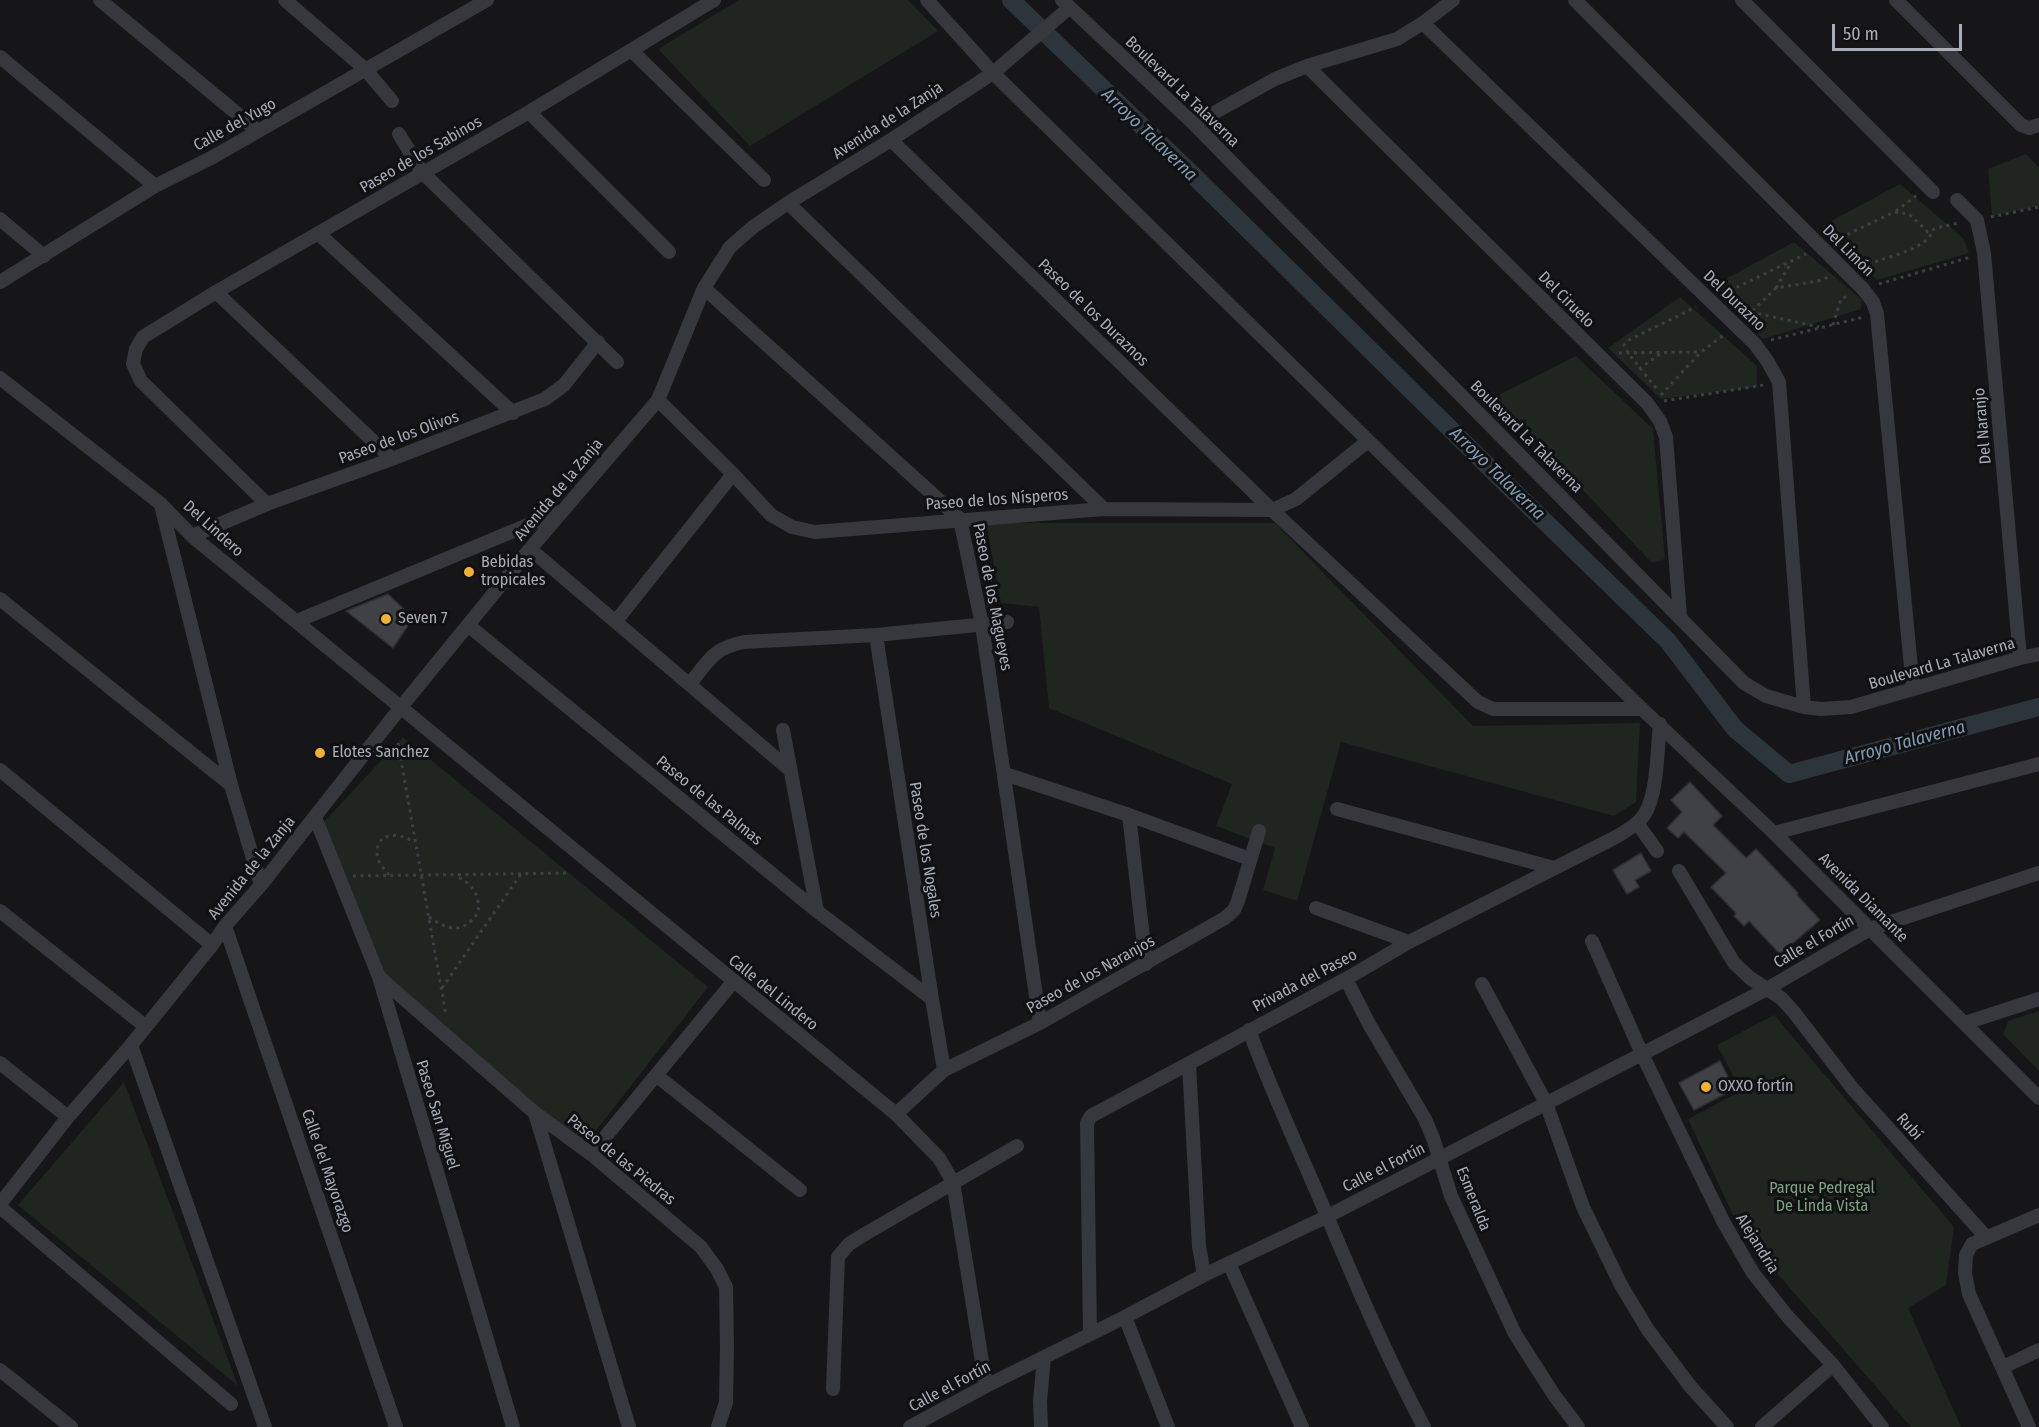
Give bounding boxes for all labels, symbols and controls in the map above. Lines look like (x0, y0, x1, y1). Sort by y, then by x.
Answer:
scale bar (1835, 12, 1966, 50)
text: 50 m (1843, 23, 1879, 45)
street label: Boulevard La Talaverna (1121, 33, 1243, 151)
street label: Avenida de la Zanja (829, 78, 947, 164)
water label: Arroyo Talaverna (1097, 84, 1201, 186)
street label: Calle del Yugo (190, 94, 280, 156)
street label: Paseo de los Sabinos (357, 112, 485, 198)
street label: Del Limón (1818, 221, 1878, 281)
street label: Paseo de los Duraznos (1034, 255, 1152, 371)
street label: Del Durazno (1699, 267, 1769, 335)
street label: Del Ciruelo (1534, 268, 1598, 332)
street label: Boulevard La Talaverna (1466, 377, 1586, 497)
street label: Del Naranjo (1970, 387, 1996, 465)
street label: Paseo de los Olivos (336, 407, 462, 469)
water label: Arroyo Talaverna (1445, 423, 1549, 525)
street label: Avenida de la Zanja (511, 435, 607, 545)
street label: Paseo de los Nísperos (925, 485, 1069, 515)
street label: Del Lindero (179, 497, 247, 561)
street label: Paseo de los Magueyes (968, 522, 1016, 672)
place label: Bebidas tropicales (481, 553, 546, 591)
marker: Bebidas tropicales (462, 565, 476, 579)
place label: Seven 7 (398, 609, 447, 629)
marker: Seven 7 (379, 612, 393, 626)
street label: Boulevard La Talaverna (1867, 634, 2017, 694)
water label: Arroyo Talaverna (1842, 717, 1968, 769)
place label: Elotes Sanchez (332, 743, 429, 763)
marker: Elotes Sanchez (313, 746, 327, 760)
street label: Paseo de las Palmas (652, 752, 766, 850)
street label: Paseo de los Nogales (905, 781, 945, 919)
street label: Avenida de la Zanja (204, 812, 300, 924)
street label: Avenida Diamante (1814, 849, 1912, 947)
street label: Calle el Fortín (1770, 911, 1858, 973)
street label: Paseo de los Naranjos (1023, 932, 1159, 1018)
street label: Privada del Paseo (1250, 945, 1360, 1017)
street label: Calle del Lindero (724, 951, 822, 1035)
street label: Paseo San Miguel (411, 1058, 463, 1172)
place label: OXXO fortín (1718, 1077, 1793, 1097)
marker: OXXO fortín (1699, 1080, 1713, 1094)
street label: Calle del Mayorazgo (297, 1107, 357, 1235)
street label: Rubí (1892, 1110, 1926, 1144)
street label: Paseo de las Piedras (563, 1111, 679, 1209)
street label: Calle el Fortín (1340, 1139, 1428, 1197)
street label: Esmeralda (1451, 1164, 1495, 1234)
park label: Parque Pedregal De Linda Vista (1769, 1179, 1875, 1217)
street label: Alejandria (1731, 1211, 1783, 1277)
street label: Calle el Fortín (906, 1357, 994, 1417)

